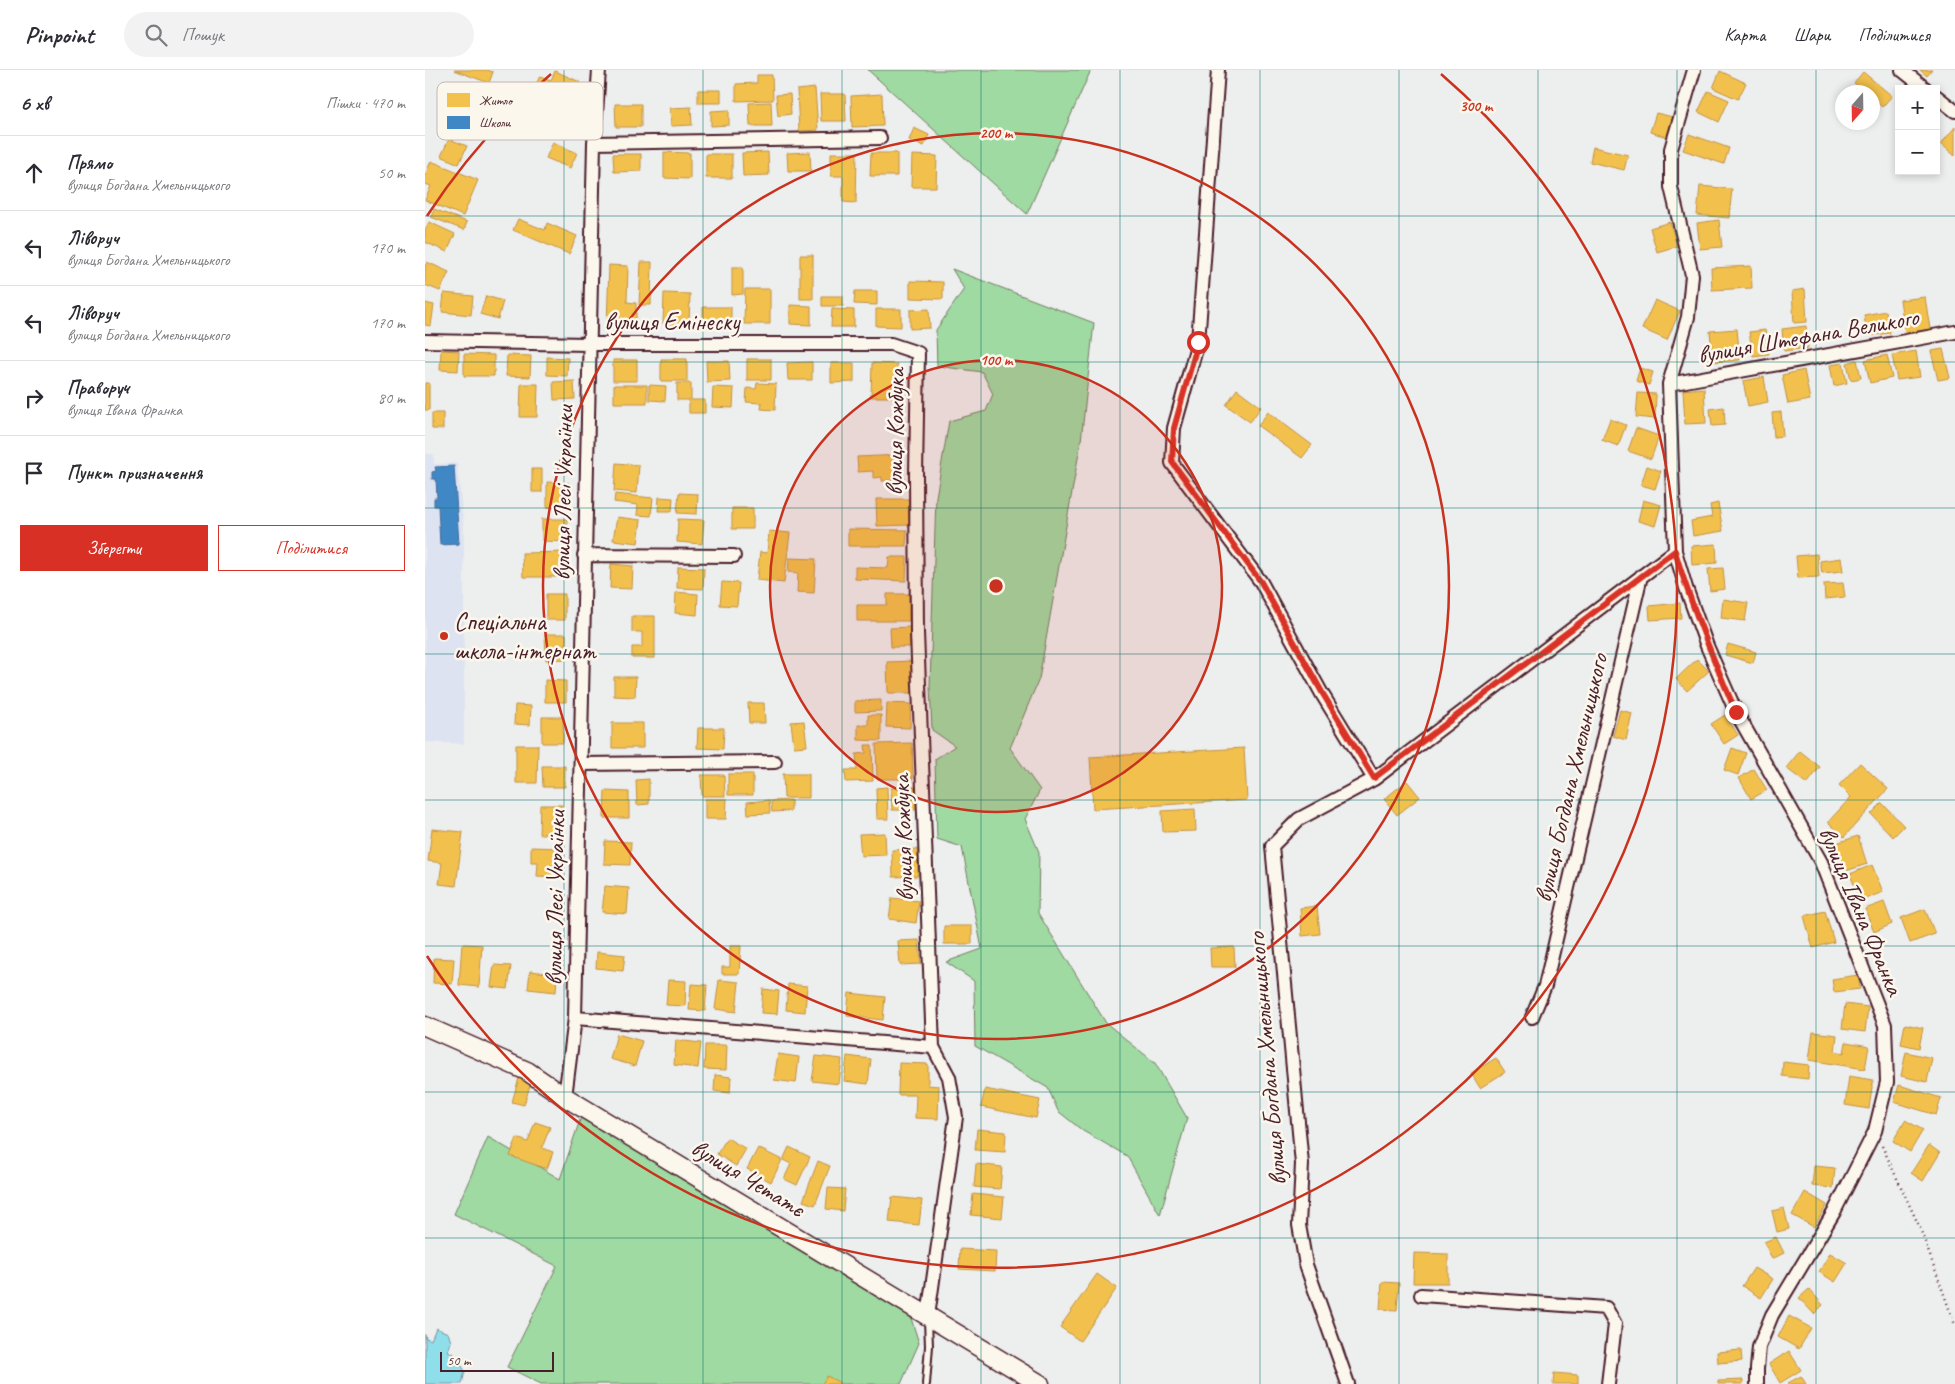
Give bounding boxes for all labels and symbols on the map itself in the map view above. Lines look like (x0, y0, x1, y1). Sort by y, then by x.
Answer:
legend (437, 82, 603, 140)
north arrow (1835, 85, 1880, 130)
text: Житло (479, 92, 514, 109)
text: 300 m (1460, 97, 1494, 116)
text: Школи (479, 114, 511, 131)
text: 200 m (980, 124, 1014, 143)
street label: вулиця Штефана Великого (1695, 301, 1922, 371)
street label: вулиця Емінеску (604, 306, 741, 338)
route start (1187, 331, 1210, 354)
text: 100 m (980, 351, 1014, 370)
street label: вулиця Кожбука (878, 365, 912, 496)
street label: вулиця Лесі Українки (545, 403, 581, 581)
centre of rings (987, 577, 1005, 595)
place label: Спеціальна школа-інтернат (454, 606, 598, 667)
marker: Спеціальна школа-інтернат (438, 630, 450, 642)
street label: вулиця Богдана Хмельницького (1527, 649, 1615, 905)
route end (1725, 701, 1748, 724)
street label: вулиця Кожбука (885, 771, 921, 902)
street label: вулиця Лесі Українки (537, 808, 573, 986)
street label: вулиця Івана Франка (1811, 822, 1912, 1002)
street label: вулиця Богдана Хмельницького (1240, 930, 1294, 1187)
street label: вулиця Четатє (685, 1132, 812, 1225)
scale bar (440, 1349, 554, 1372)

